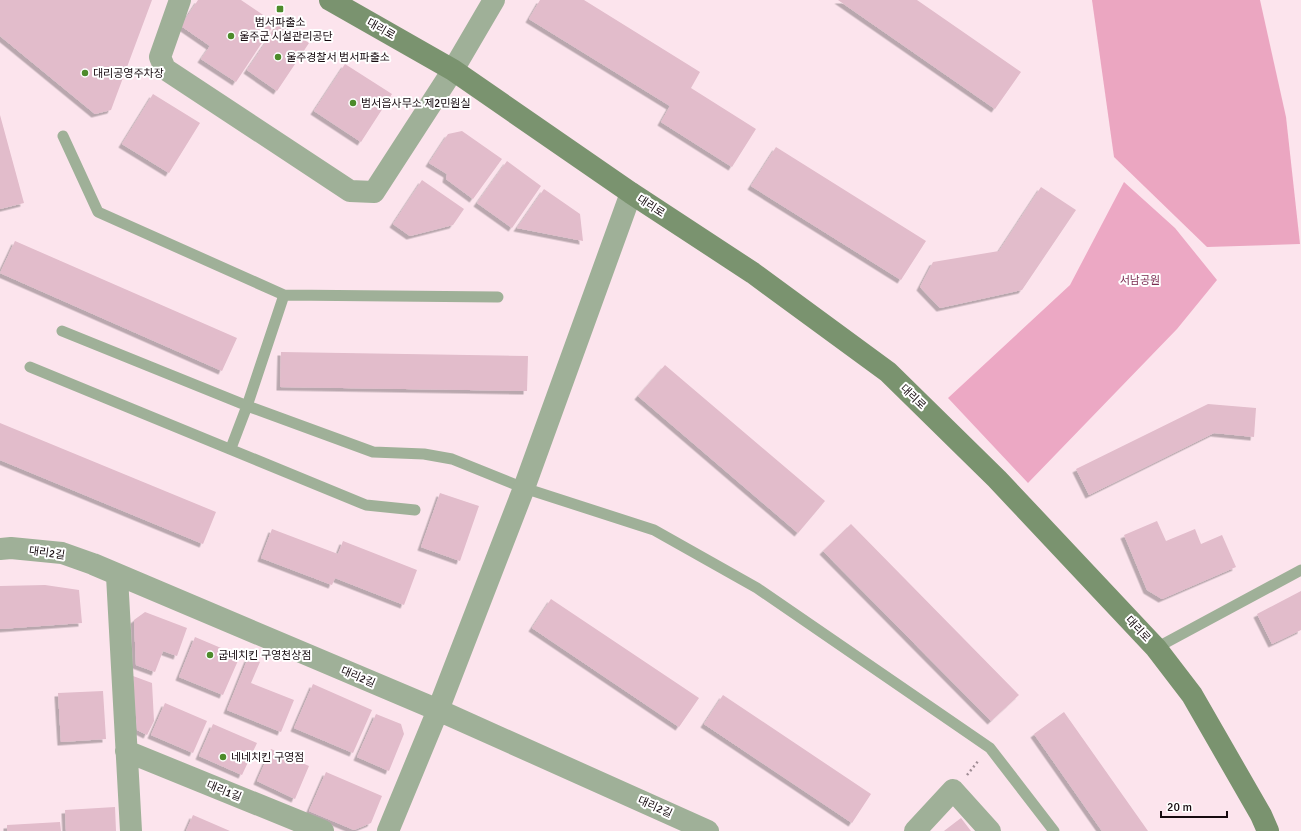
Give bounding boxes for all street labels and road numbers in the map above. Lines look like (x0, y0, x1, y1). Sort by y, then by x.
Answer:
street label: 대리로 (365, 16, 397, 42)
street label: 대리로 (635, 192, 667, 220)
street label: 대리로 (898, 382, 928, 412)
street label: 대리2길 (28, 544, 66, 562)
street label: 대리로 (1123, 613, 1153, 645)
street label: 대리2길 (339, 664, 377, 690)
street label: 대리1길 (205, 778, 243, 804)
street label: 대리2길 (636, 794, 674, 820)

